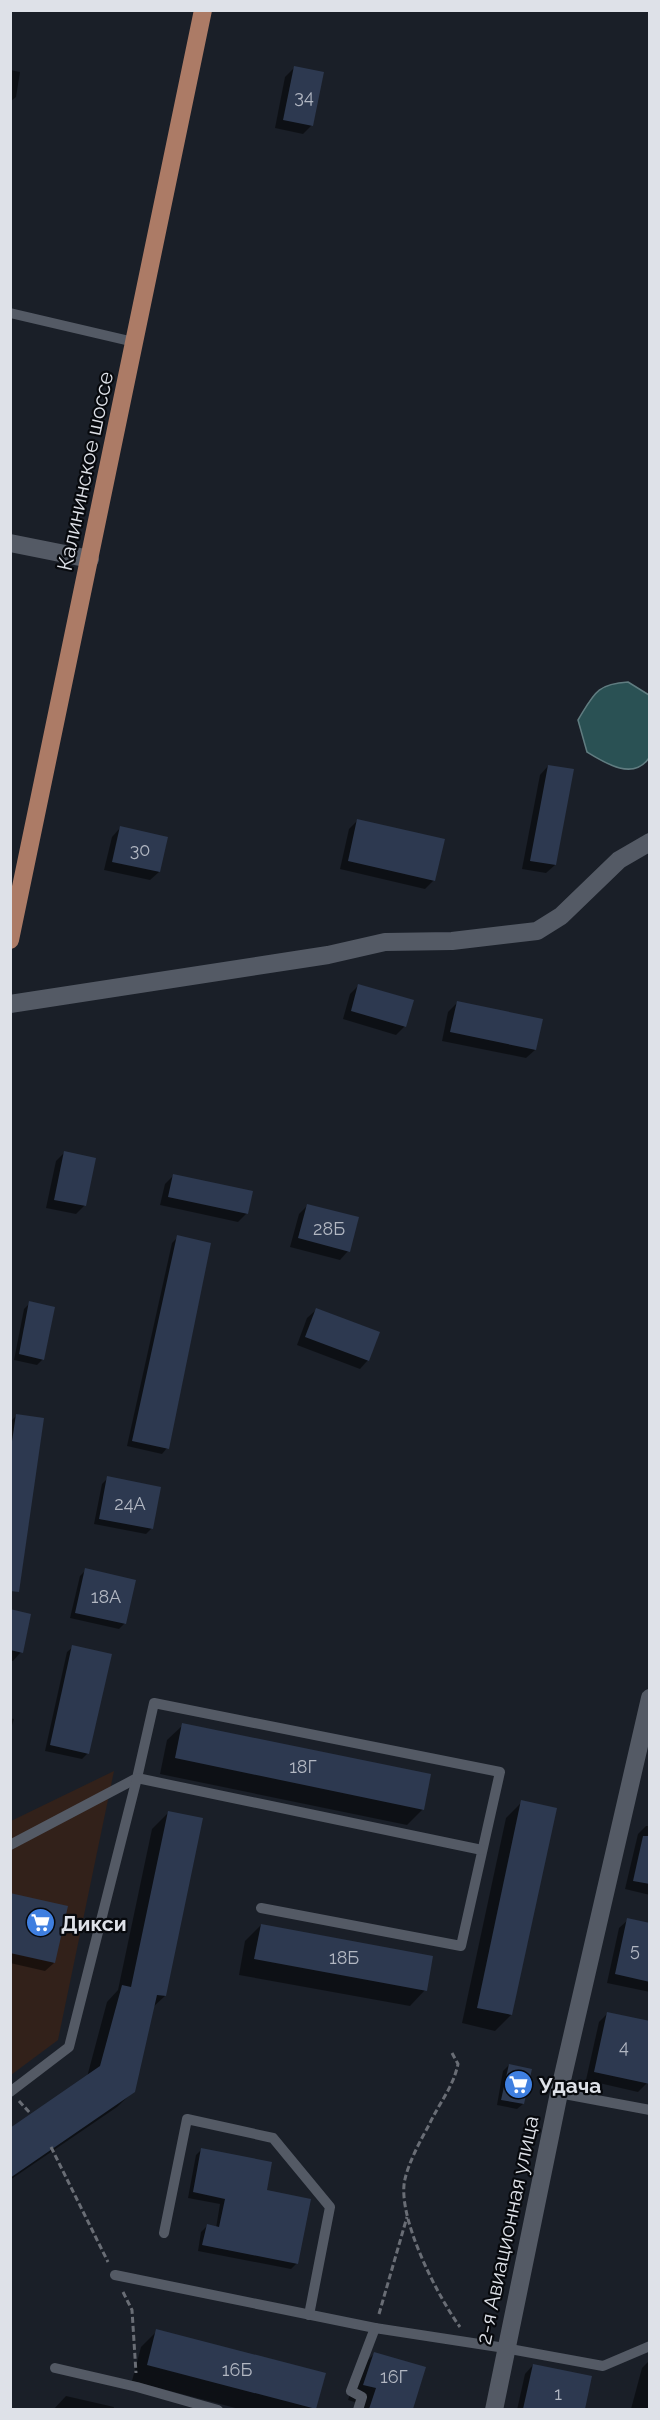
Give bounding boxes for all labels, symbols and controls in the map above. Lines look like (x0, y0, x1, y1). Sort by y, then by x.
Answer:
house number: 34 (294, 86, 314, 107)
street label: Калининское шоссе (52, 369, 118, 573)
house number: 30 (130, 839, 150, 860)
house number: 28Б (313, 1218, 345, 1239)
house number: 24А (114, 1493, 146, 1514)
house number: 18А (91, 1586, 121, 1607)
house number: 18Г (289, 1756, 317, 1777)
supermarket icon: Дикси (24, 1907, 56, 1939)
place label: Дикси (61, 1911, 127, 1936)
house number: 5 (630, 1939, 640, 1960)
house number: 18Б (329, 1947, 359, 1968)
house number: 4 (619, 2036, 629, 2057)
supermarket icon: Удача (502, 2069, 534, 2101)
place label: Удача (538, 2073, 601, 2098)
street label: 2-я Авиационная улица (471, 2114, 543, 2346)
house number: 16Б (222, 2359, 252, 2380)
house number: 16Г (380, 2366, 408, 2387)
house number: 1 (554, 2383, 562, 2404)

